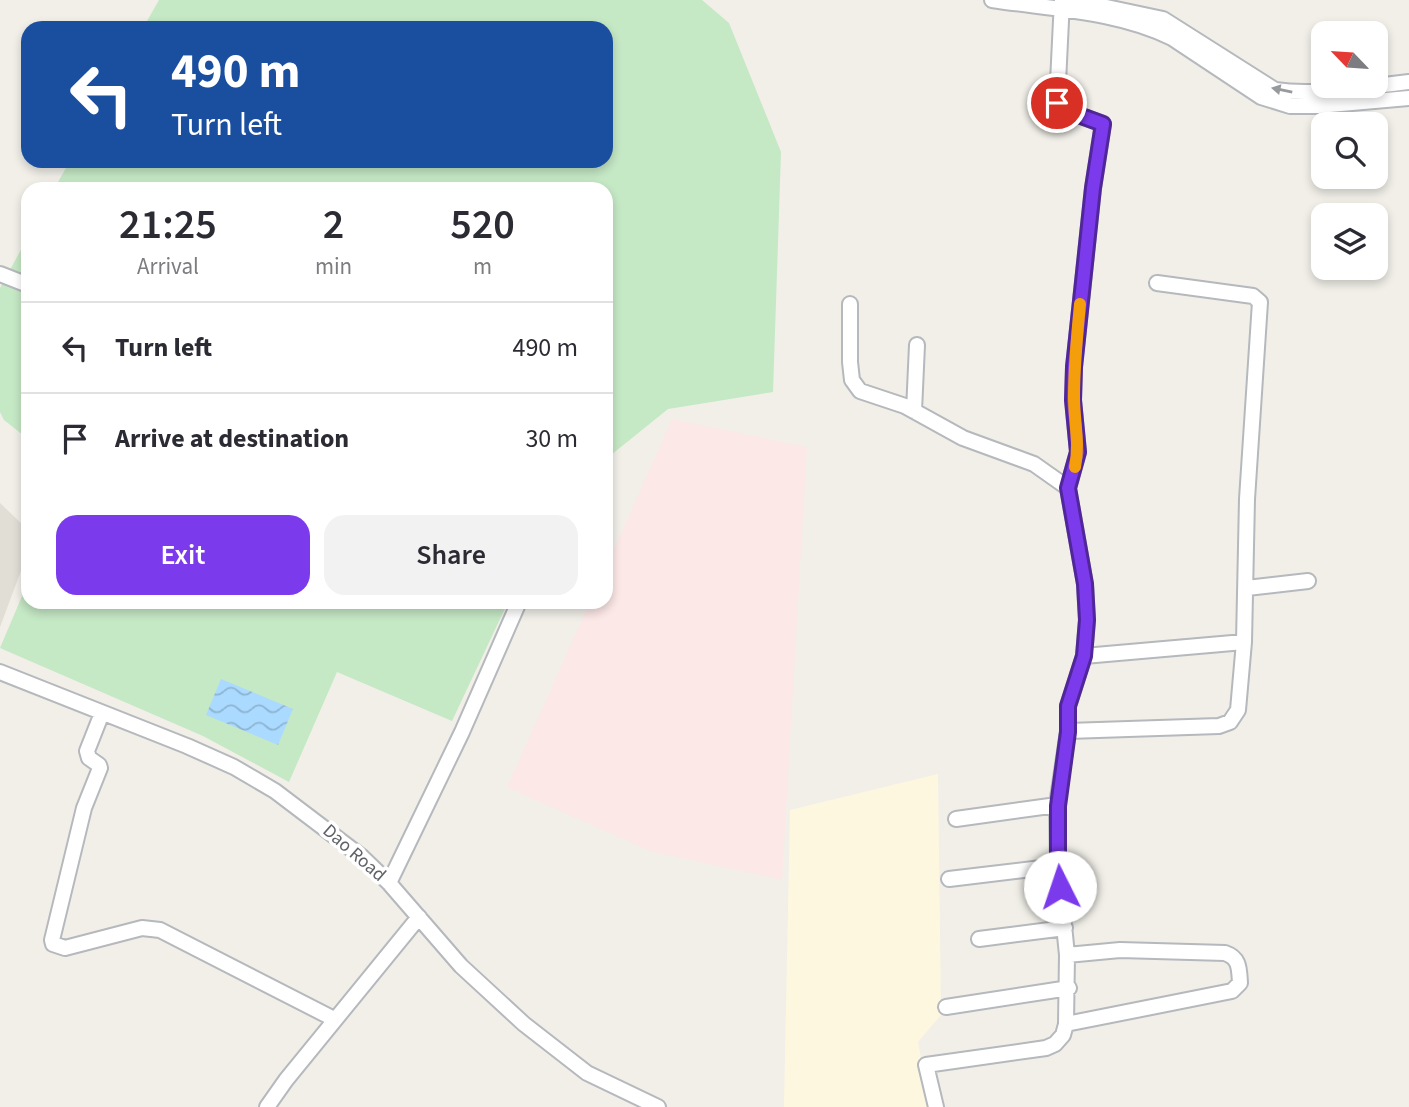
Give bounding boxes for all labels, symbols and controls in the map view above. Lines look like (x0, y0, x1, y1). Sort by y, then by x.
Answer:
north arrow (1311, 21, 1388, 98)
map controls (1311, 21, 1388, 280)
text: 490 m (171, 37, 300, 107)
icon: left (56, 49, 147, 140)
pin (1027, 73, 1087, 133)
icon: arrive (1038, 84, 1076, 122)
one-way arrow (1271, 84, 1293, 95)
text: Turn left (171, 102, 282, 148)
button: search (1311, 112, 1388, 189)
text: 21:25 (119, 195, 217, 255)
text: 2 (323, 195, 344, 255)
text: 520 (450, 195, 515, 255)
button: layers (1311, 203, 1388, 280)
text: Arrival (137, 250, 199, 283)
text: min (315, 250, 352, 283)
text: m (473, 250, 492, 283)
icon: left (56, 329, 94, 367)
text: Turn left (115, 329, 212, 366)
text: 490 m (512, 329, 578, 366)
icon: arrive (56, 420, 94, 458)
text: Arrive at destination (115, 420, 349, 457)
text: 30 m (525, 420, 578, 457)
button: Exit (56, 515, 310, 595)
button: Share (324, 515, 578, 595)
street label: Dao Road (316, 818, 392, 888)
position arrow (1023, 850, 1097, 924)

